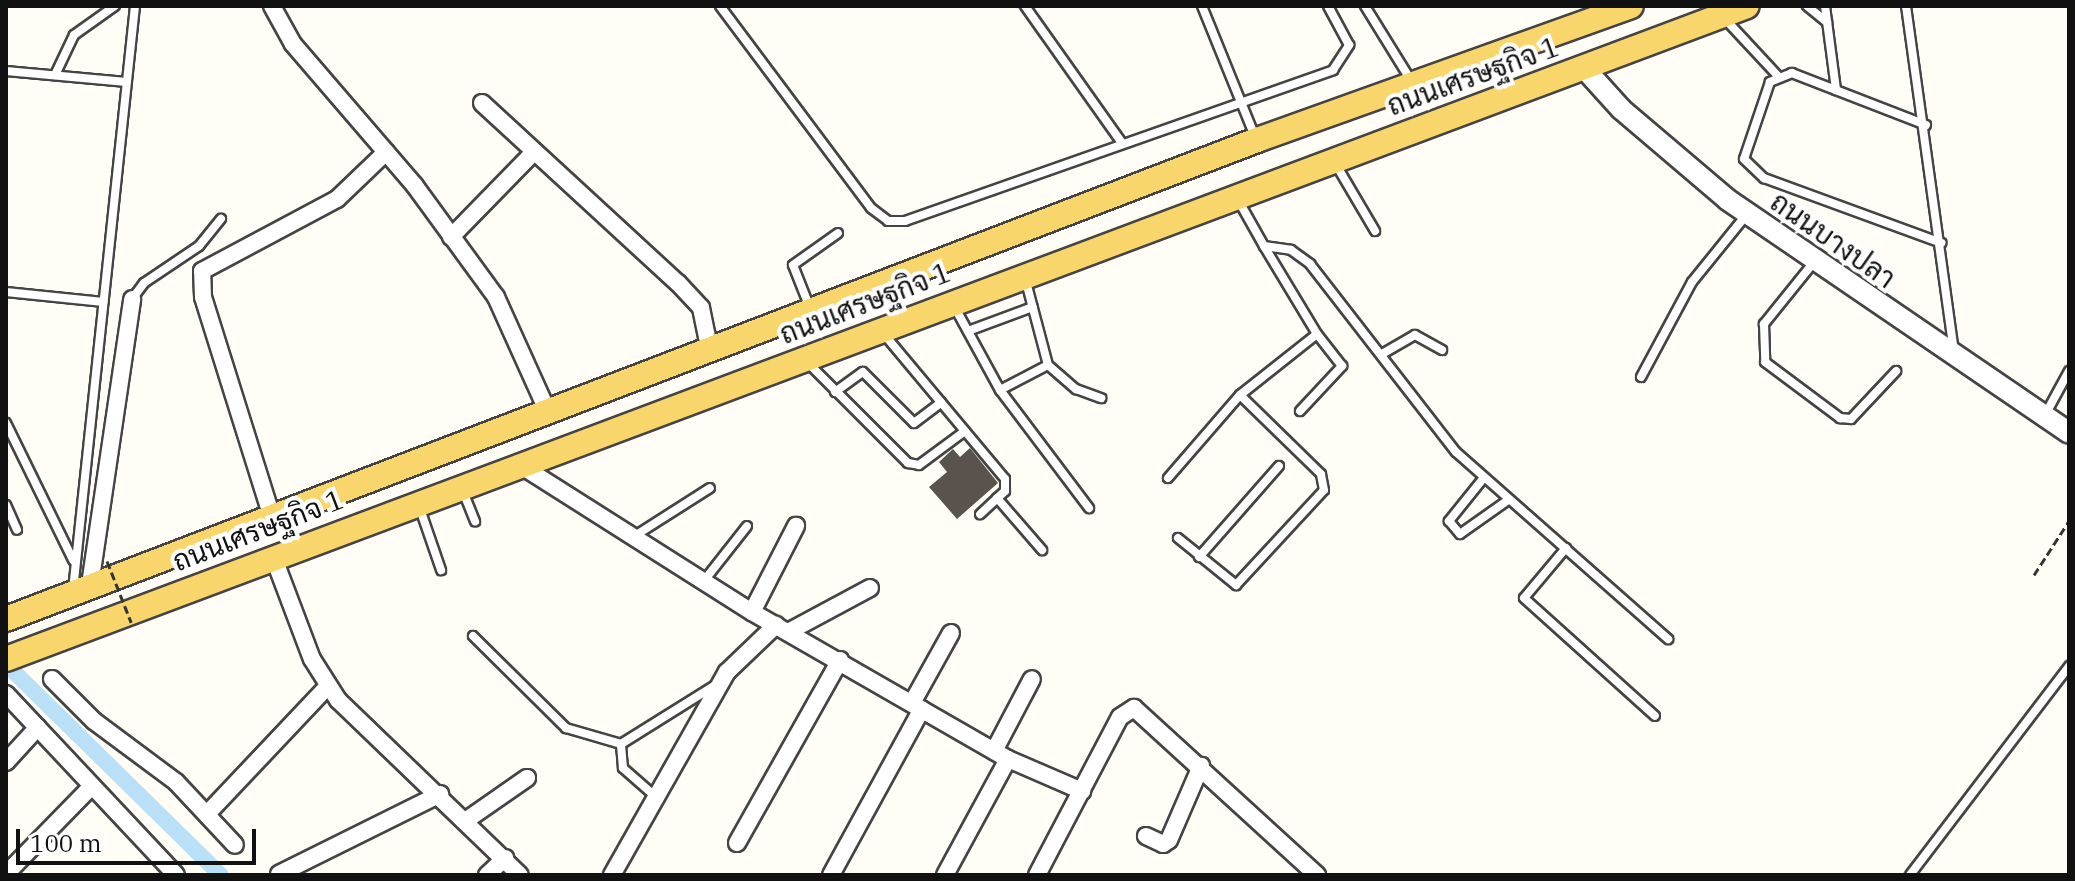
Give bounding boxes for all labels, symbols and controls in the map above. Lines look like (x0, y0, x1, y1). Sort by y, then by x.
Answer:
street label: ถนนเศรษฐกิจ 1 (1383, 29, 1563, 123)
street label: ถนนบางปลา (1764, 185, 1902, 295)
street label: ถนนเศรษฐกิจ 1 (775, 255, 955, 351)
street label: ถนนเศรษฐกิจ 1 (168, 482, 348, 578)
scale bar (20, 813, 260, 863)
text: 100 m (30, 827, 102, 859)

